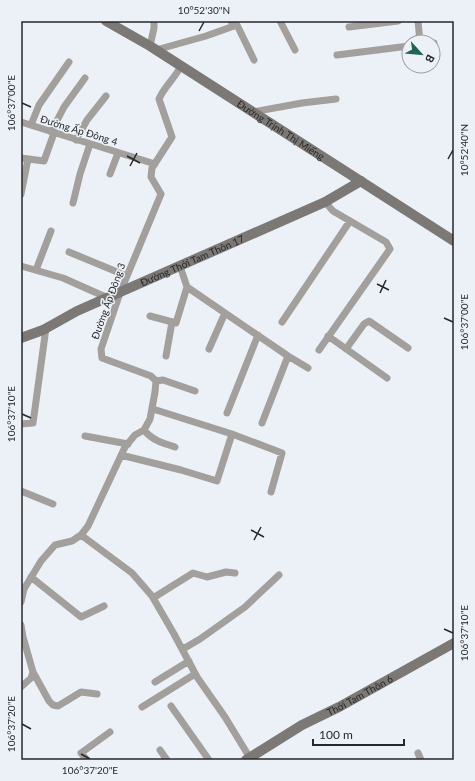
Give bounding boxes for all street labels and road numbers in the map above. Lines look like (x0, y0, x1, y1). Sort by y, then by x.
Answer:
street label: Đường Trịnh Thị Miếng (235, 97, 327, 162)
street label: Đường Ấp Đông 4 (39, 113, 119, 148)
street label: Đường Thới Tam Thôn 17 (138, 232, 246, 289)
street label: Đường Ấp Đông 3 (89, 261, 127, 341)
street label: Thới Tam Thôn 6 (325, 672, 395, 718)

